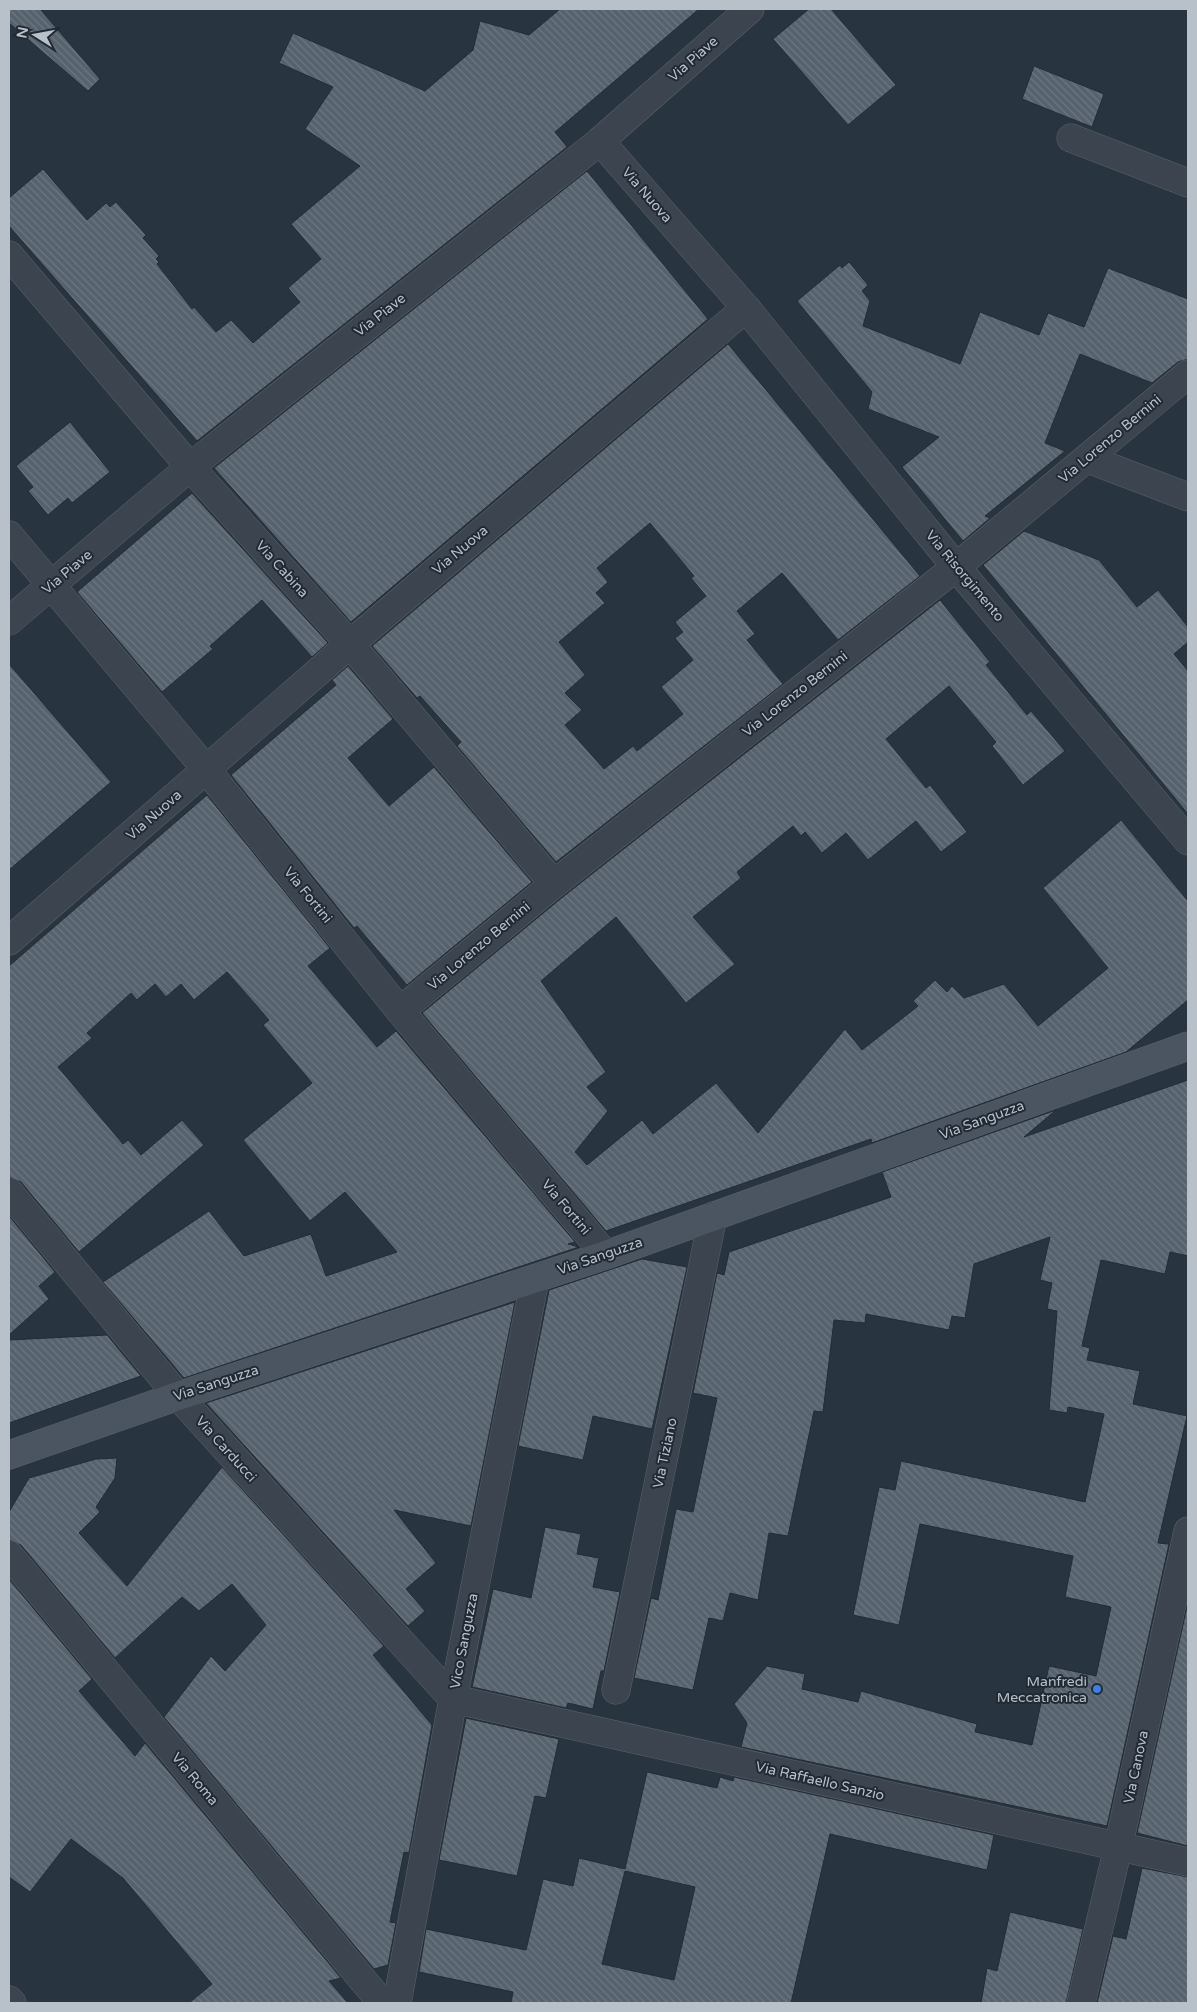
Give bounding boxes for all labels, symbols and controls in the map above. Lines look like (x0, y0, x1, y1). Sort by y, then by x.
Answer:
north arrow (10, 10, 60, 60)
text: N (13, 25, 32, 40)
street label: Via Piave (665, 33, 721, 85)
street label: Via Nuova (618, 164, 676, 226)
street label: Via Piave (351, 290, 409, 340)
street label: Via Lorenzo Bernini (1055, 391, 1165, 487)
street label: Via Nuova (429, 522, 491, 578)
street label: Via Risorgimento (922, 527, 1008, 625)
street label: Via Cabina (252, 537, 312, 601)
street label: Via Piave (38, 546, 96, 598)
street label: Via Lorenzo Bernini (739, 648, 851, 740)
street label: Via Nuova (123, 786, 185, 844)
street label: Via Fortini (280, 864, 336, 926)
street label: Via Lorenzo Bernini (424, 898, 534, 994)
street label: Via Sanguzza (937, 1097, 1027, 1143)
street label: Via Fortini (538, 1176, 594, 1238)
street label: Via Sanguzza (555, 1234, 645, 1278)
street label: Via Sanguzza (171, 1361, 261, 1405)
street label: Via Carducci (192, 1412, 260, 1486)
street label: Via Tiziano (649, 1416, 681, 1490)
street label: Vico Sanguzza (446, 1592, 482, 1690)
place label: Manfredi Meccatronica (997, 1673, 1087, 1706)
marker: Manfredi Meccatronica (1091, 1683, 1103, 1695)
street label: Via Canova (1120, 1729, 1152, 1805)
street label: Via Roma (168, 1749, 222, 1809)
street label: Via Raffaello Sanzio (754, 1758, 886, 1804)

